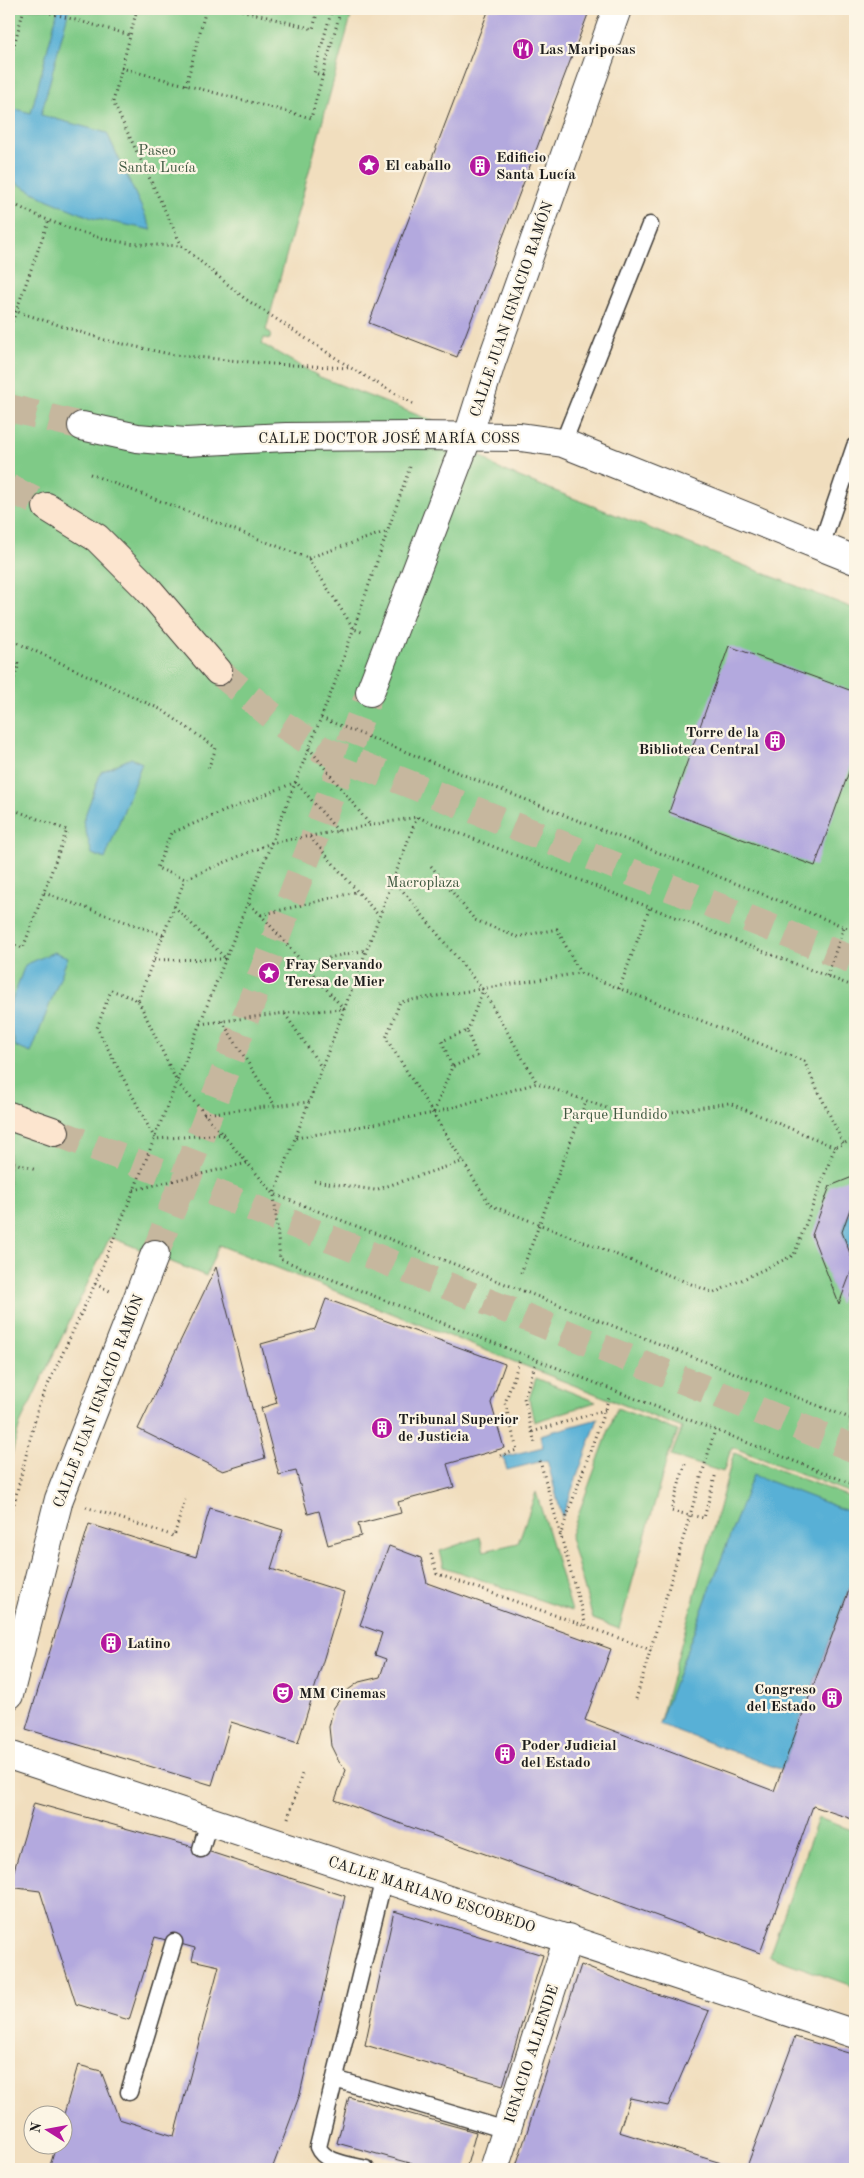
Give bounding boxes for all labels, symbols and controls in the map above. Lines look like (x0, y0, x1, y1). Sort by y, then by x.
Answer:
restaurant icon: Las Mariposas (511, 37, 535, 61)
place label: Las Mariposas (539, 43, 635, 58)
park label: Paseo Santa Lucía (118, 144, 196, 176)
place label: Edificio Santa Lucía (496, 151, 576, 183)
place icon: El caballo (357, 153, 381, 177)
building icon: Edificio Santa Lucía (468, 154, 492, 178)
place label: El caballo (385, 159, 451, 174)
street label: CALLE JUAN IGNACIO RAMÓN (465, 198, 557, 419)
street label: CALLE DOCTOR JOSÉ MARÍA COSS (258, 429, 520, 447)
place label: Torre de la Biblioteca Central (638, 726, 759, 758)
building icon: Torre de la Biblioteca Central (763, 729, 787, 753)
park label: Macroplaza (386, 876, 460, 891)
place label: Fray Servando Teresa de Mier (285, 958, 385, 990)
place icon: Fray Servando Teresa de Mier (257, 961, 281, 985)
park label: Parque Hundido (563, 1108, 667, 1123)
street label: CALLE JUAN IGNACIO RAMÓN (48, 1291, 147, 1510)
place label: Tribunal Superior de Justicia (398, 1413, 519, 1445)
building icon: Tribunal Superior de Justicia (370, 1416, 394, 1440)
building icon: Latino (99, 1631, 123, 1655)
place label: Latino (127, 1637, 170, 1652)
theatre icon: MM Cinemas (271, 1681, 295, 1705)
place label: Congreso del Estado (747, 1683, 816, 1715)
building icon: Congreso del Estado (820, 1686, 844, 1710)
place label: MM Cinemas (299, 1687, 386, 1702)
place label: Poder Judicial del Estado (521, 1739, 617, 1771)
building icon: Poder Judicial del Estado (493, 1742, 517, 1766)
street label: CALLE MARIANO ESCOBEDO (326, 1855, 537, 1936)
street label: IGNACIO ALLENDE (503, 1983, 562, 2126)
north arrow (22, 2106, 72, 2156)
text: N (28, 2121, 44, 2134)

